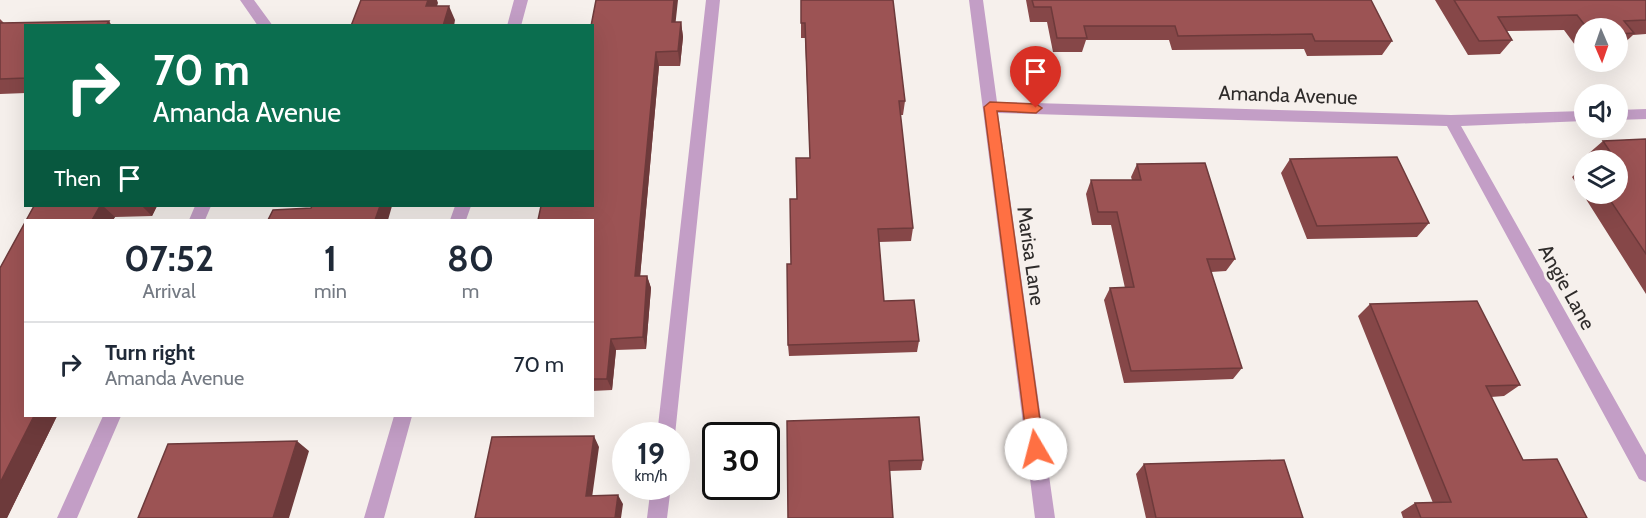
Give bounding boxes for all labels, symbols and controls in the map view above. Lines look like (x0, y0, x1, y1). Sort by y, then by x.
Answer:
north arrow (1574, 18, 1628, 72)
map controls (1574, 18, 1628, 204)
text: 70 m (153, 44, 250, 96)
pin (1010, 46, 1061, 108)
icon: right (54, 48, 132, 126)
icon: arrive (1019, 55, 1052, 88)
street label: Amanda Avenue (1218, 81, 1358, 109)
button: sound (1574, 84, 1628, 138)
text: Amanda Avenue (153, 96, 341, 129)
button: layers (1574, 150, 1628, 204)
icon: arrive (113, 162, 146, 195)
text: Then (54, 165, 101, 192)
street label: Marisa Lane (1012, 205, 1050, 307)
text: 07:52 (124, 236, 214, 280)
text: 1 (324, 236, 337, 280)
text: 80 (447, 236, 494, 280)
street label: Angie Lane (1534, 240, 1600, 334)
text: Arrival (142, 279, 196, 303)
text: min (314, 279, 347, 303)
text: m (462, 279, 479, 303)
text: Turn right (105, 339, 195, 366)
icon: right (54, 348, 87, 381)
text: 70 m (514, 351, 564, 378)
text: Amanda Avenue (105, 366, 244, 390)
position arrow (1004, 417, 1068, 481)
speed limit sign: 30 (702, 422, 780, 500)
text: 19 (637, 435, 665, 472)
text: km/h (635, 467, 667, 485)

